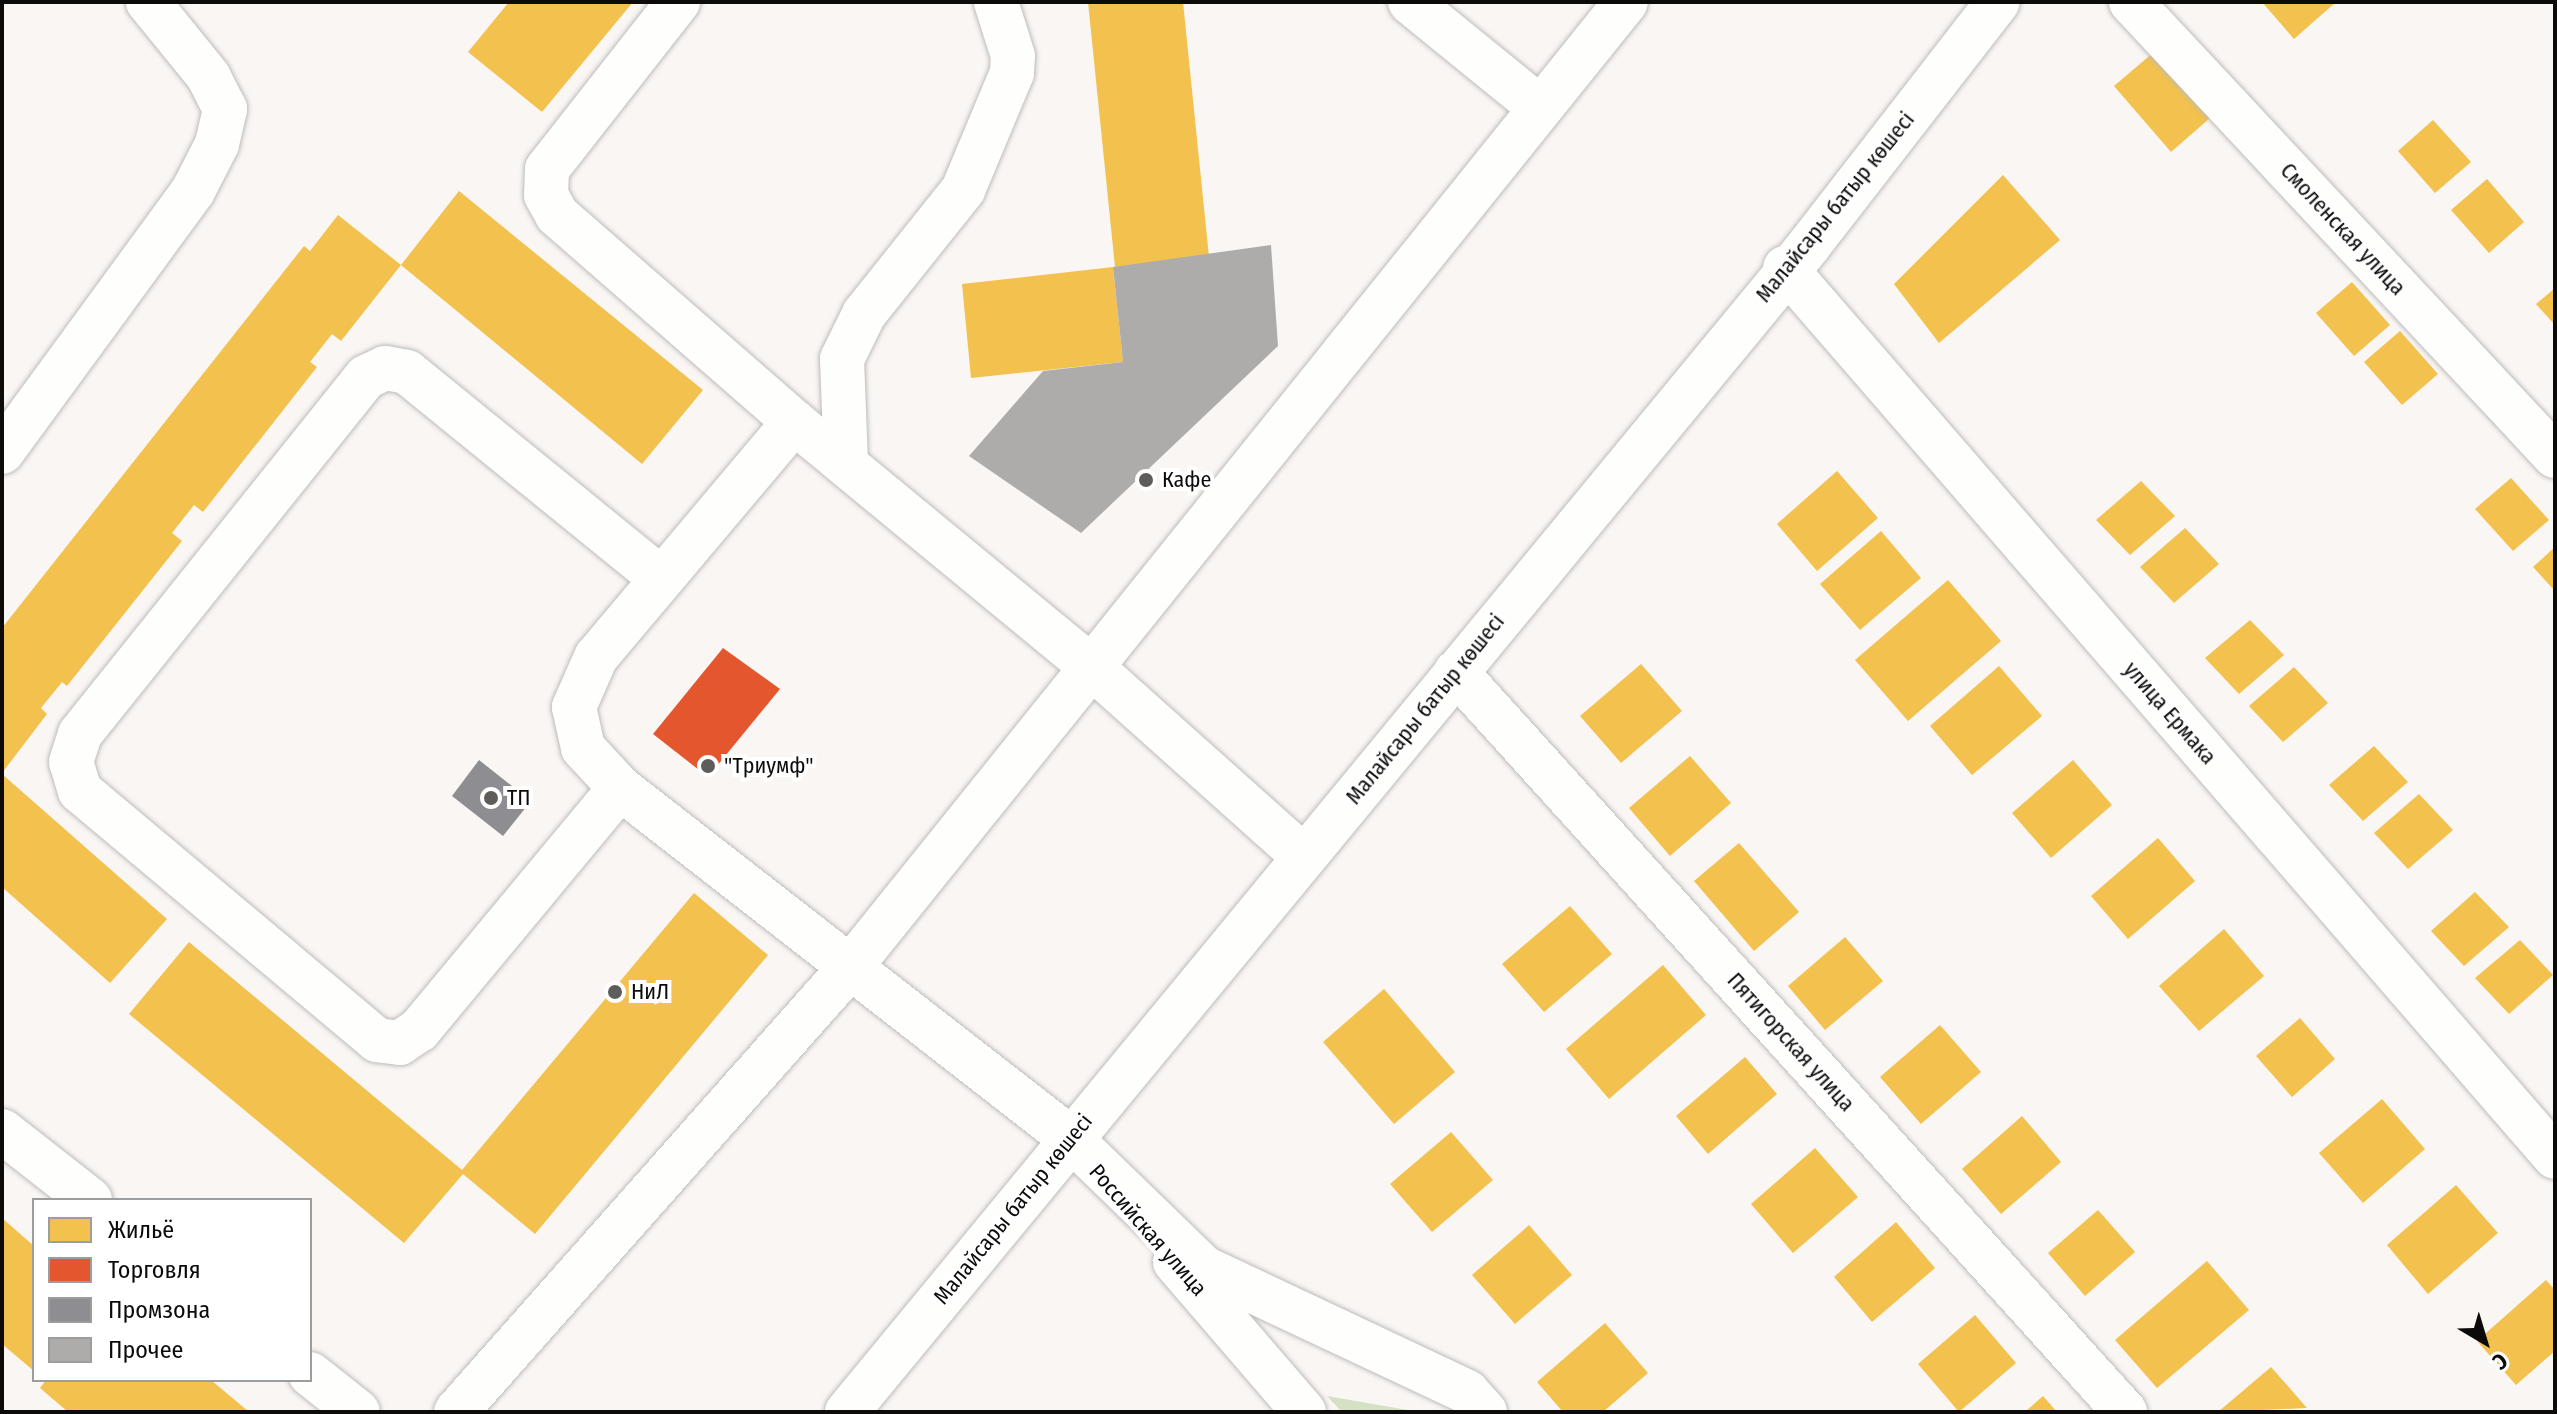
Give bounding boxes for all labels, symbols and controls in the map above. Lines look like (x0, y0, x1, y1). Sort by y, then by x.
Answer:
street label: Малайсары батыр көшесі (1750, 107, 1920, 307)
street label: Смоленская улица (2275, 157, 2411, 301)
place label: Кафе (1162, 467, 1211, 493)
marker: Кафе (1137, 471, 1155, 489)
street label: Малайсары батыр көшесі (1340, 609, 1510, 809)
street label: улица Ермака (2118, 656, 2222, 770)
place label: "Триумф" (724, 753, 814, 779)
marker: "Триумф" (699, 757, 717, 775)
place label: ТП (507, 785, 530, 811)
marker: ТП (482, 789, 500, 807)
street label: Пятигорская улица (1722, 967, 1860, 1117)
place label: НиЛ (631, 979, 669, 1005)
marker: НиЛ (606, 983, 624, 1001)
street label: Малайсары батыр көшесі (928, 1109, 1098, 1309)
street label: Российская улица (1084, 1159, 1212, 1301)
legend (32, 1198, 312, 1382)
text: Жильё (108, 1216, 174, 1244)
text: Торговля (108, 1256, 201, 1284)
text: Промзона (108, 1296, 210, 1324)
north arrow (2445, 1302, 2525, 1382)
text: Прочее (108, 1336, 183, 1364)
text: С (2487, 1347, 2513, 1375)

